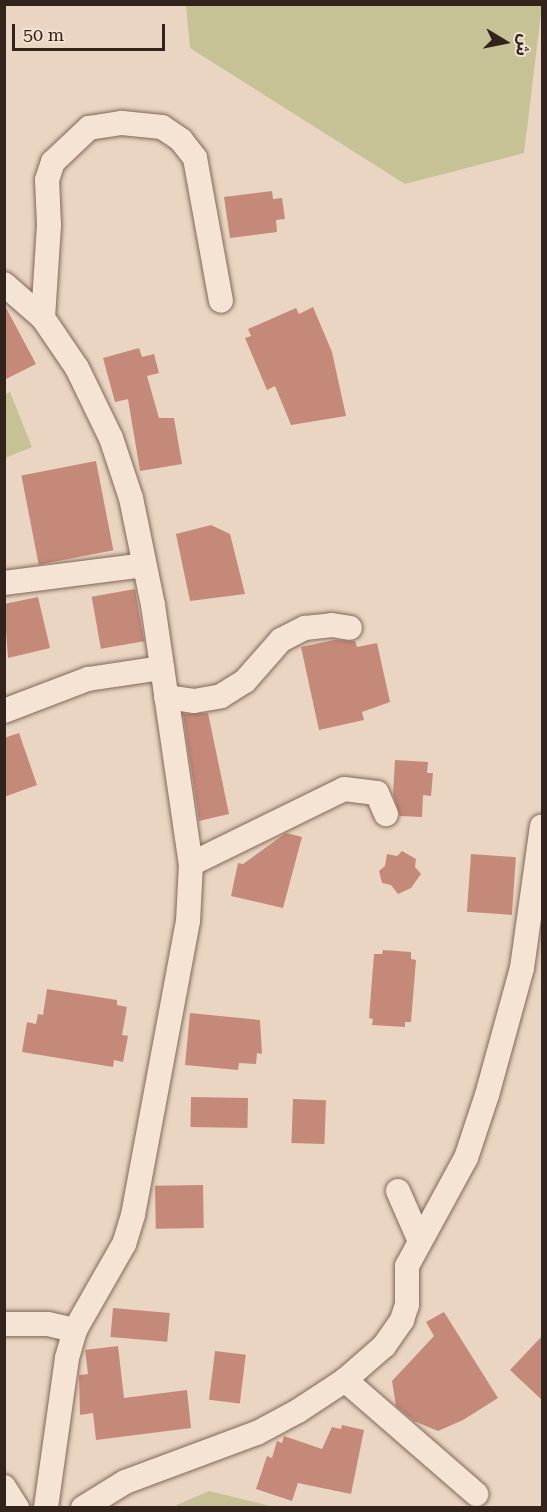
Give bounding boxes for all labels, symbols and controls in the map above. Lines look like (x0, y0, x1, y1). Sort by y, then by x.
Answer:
scale bar (15, 12, 168, 50)
north arrow (475, 12, 535, 72)
text: 50 m (23, 24, 64, 45)
text: ش (512, 33, 534, 58)

